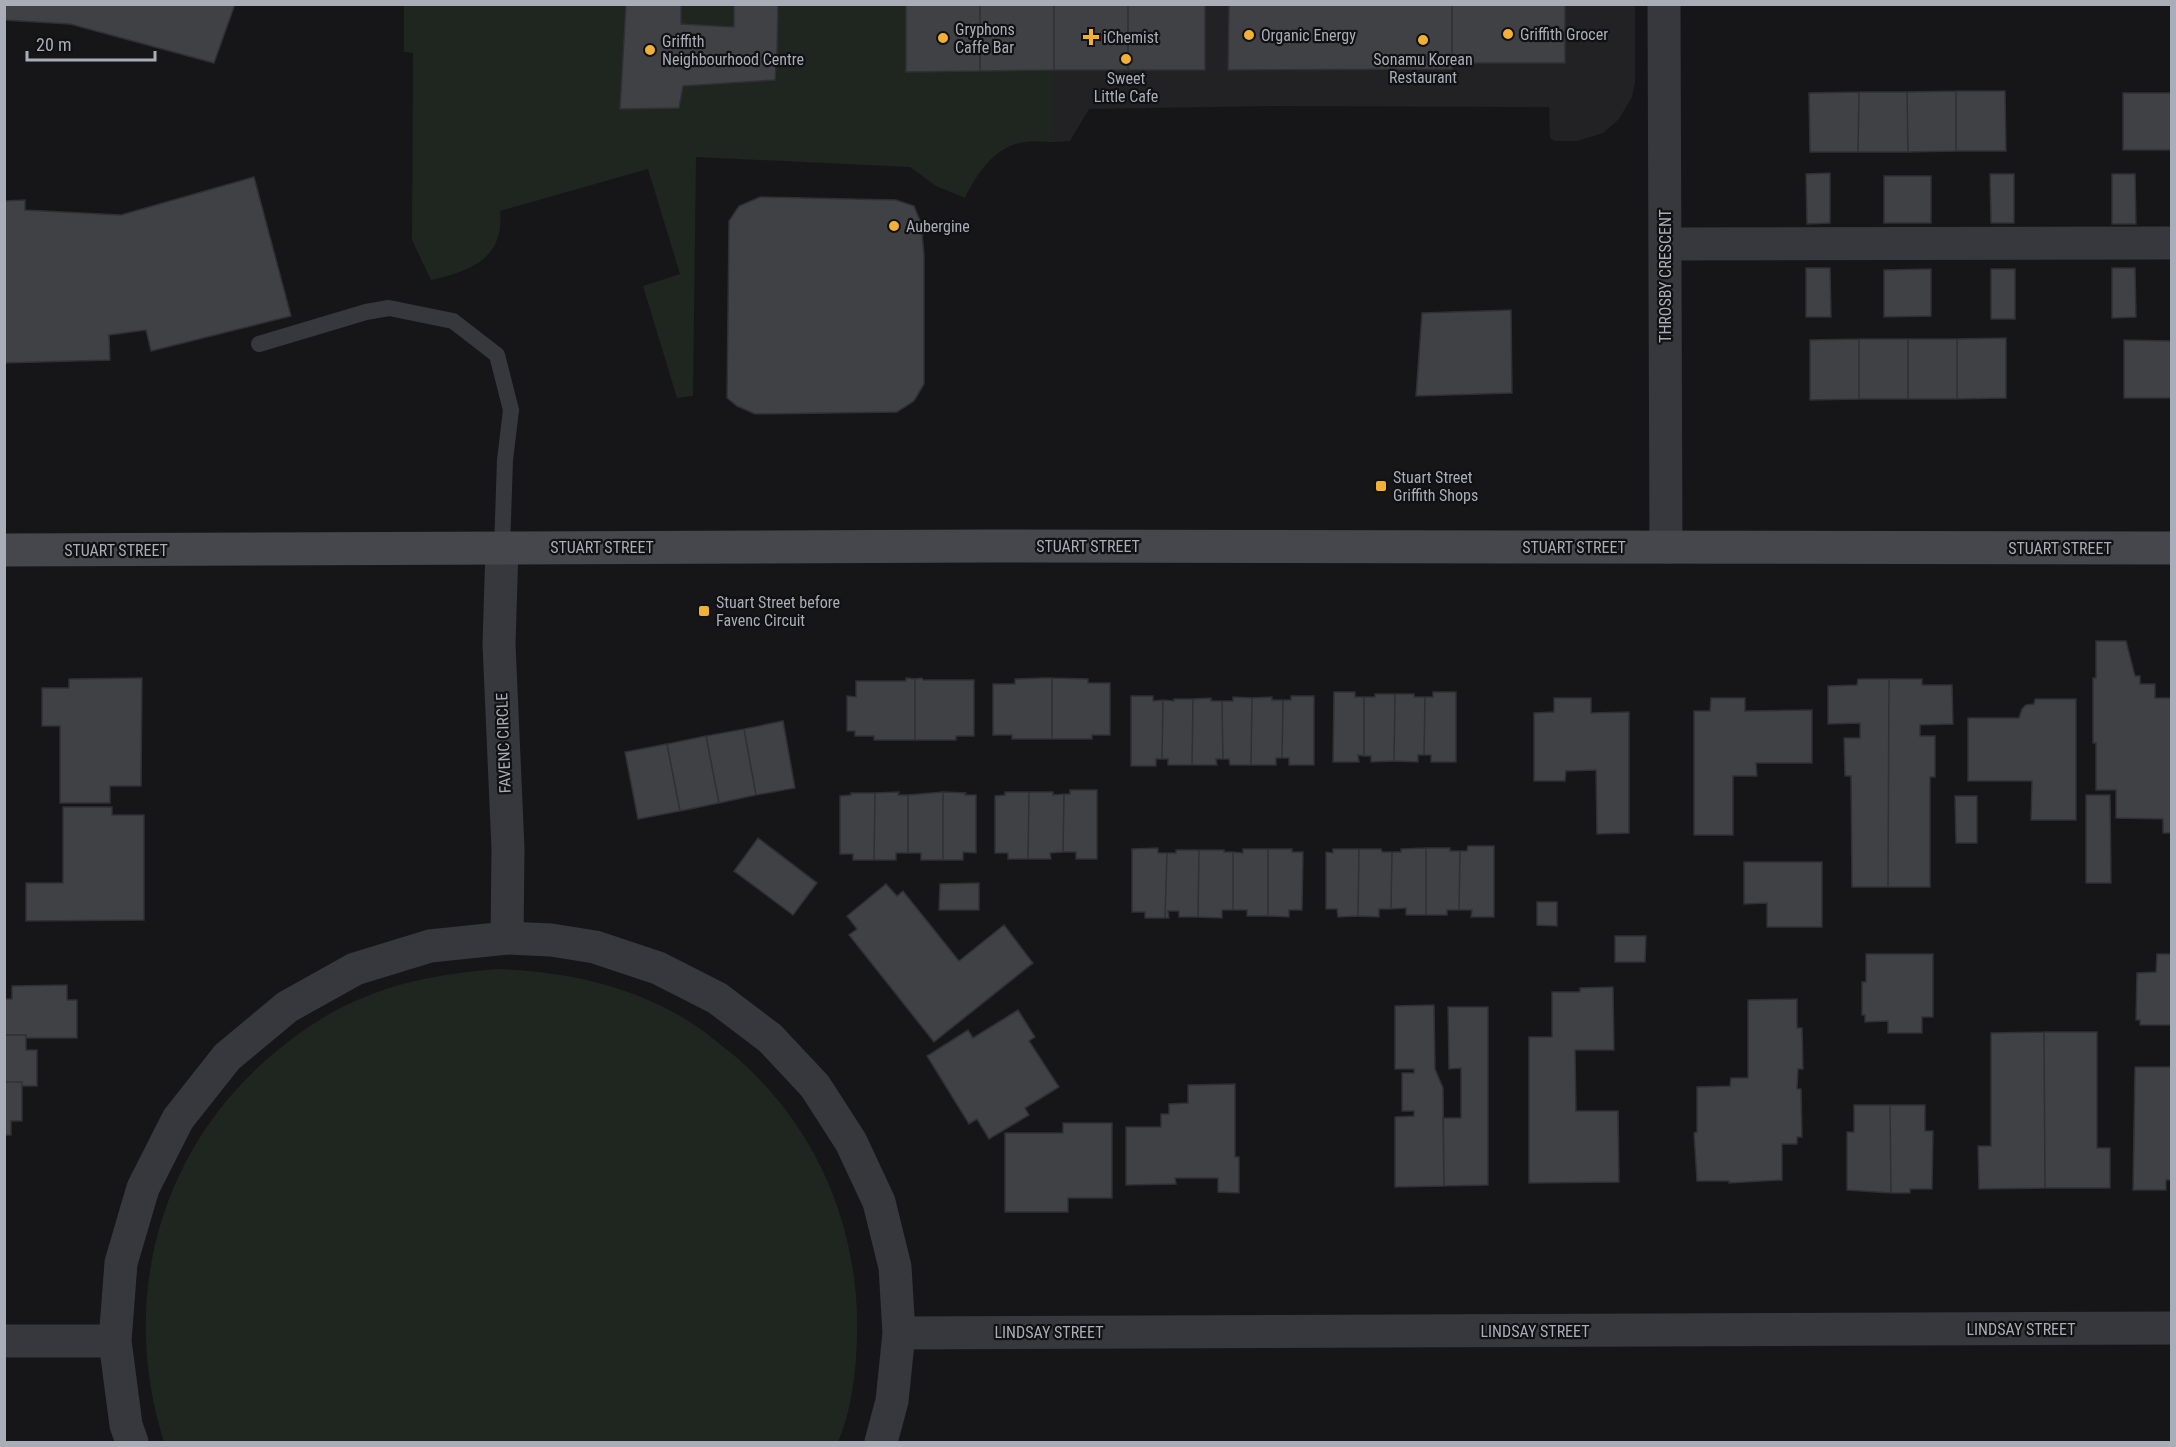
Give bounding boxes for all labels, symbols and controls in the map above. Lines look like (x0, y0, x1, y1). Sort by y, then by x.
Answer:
place label: Gryphons Caffe Bar (955, 20, 1015, 57)
scale bar (27, 24, 154, 62)
place label: Griffith Grocer (1520, 25, 1608, 44)
place label: Organic Energy (1261, 26, 1356, 45)
marker: Griffith Grocer (1501, 27, 1515, 41)
place label: iChemist (1103, 28, 1159, 47)
marker: Organic Energy (1242, 28, 1256, 42)
marker: iChemist (1084, 30, 1098, 44)
marker: Gryphons Caffe Bar (936, 31, 950, 45)
place label: Griffith Neighbourhood Centre (662, 32, 804, 69)
marker: Sonamu Korean Restaurant (1416, 33, 1430, 47)
text: 20 m (36, 34, 71, 55)
marker: Griffith Neighbourhood Centre (643, 43, 657, 57)
place label: Sonamu Korean Restaurant (1373, 50, 1473, 87)
marker: Sweet Little Cafe (1119, 52, 1133, 66)
place label: Sweet Little Cafe (1094, 69, 1158, 106)
street label: THROSBY CRESCENT (1656, 209, 1675, 343)
place label: Aubergine (906, 217, 970, 236)
marker: Aubergine (887, 219, 901, 233)
place label: Stuart Street Griffith Shops (1393, 468, 1478, 505)
marker: Stuart Street Griffith Shops (1374, 479, 1388, 493)
street label: STUART STREET (1036, 537, 1140, 556)
street label: STUART STREET (550, 538, 654, 557)
street label: STUART STREET (1522, 538, 1626, 557)
street label: STUART STREET (2008, 539, 2112, 558)
street label: STUART STREET (64, 541, 168, 560)
place label: Stuart Street before Favenc Circuit (716, 593, 840, 630)
marker: Stuart Street before Favenc Circuit (697, 604, 711, 618)
street label: FAVENC CIRCLE (492, 692, 515, 794)
street label: LINDSAY STREET (1966, 1320, 2076, 1339)
street label: LINDSAY STREET (1480, 1322, 1590, 1341)
street label: LINDSAY STREET (994, 1323, 1104, 1342)

